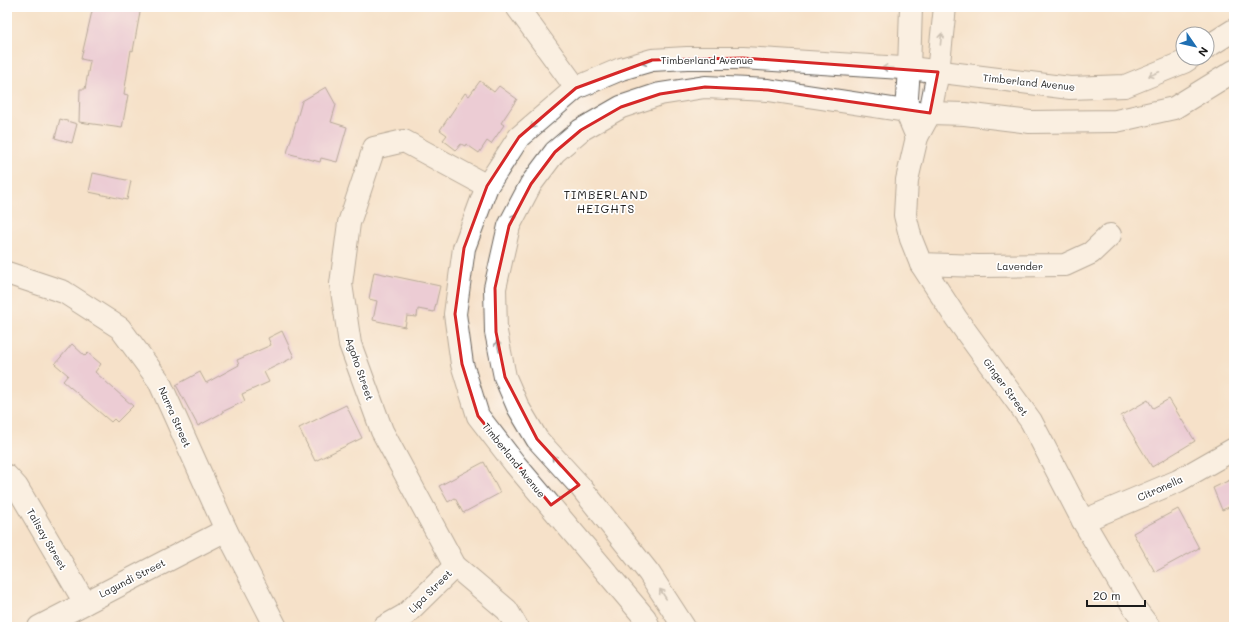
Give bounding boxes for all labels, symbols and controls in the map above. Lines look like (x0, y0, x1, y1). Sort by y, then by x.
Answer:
north arrow (1175, 26, 1215, 66)
one-way arrow (937, 33, 945, 46)
text: N (1195, 44, 1212, 60)
street label: Timberland Avenue (661, 53, 753, 67)
one-way arrow (640, 59, 653, 66)
one-way arrow (882, 64, 895, 72)
street label: Timberland Avenue (982, 70, 1076, 94)
one-way arrow (1149, 70, 1161, 78)
one-way arrow (530, 119, 540, 128)
district label: TIMBERLAND HEIGHTS (563, 186, 649, 216)
one-way arrow (510, 213, 517, 225)
street label: Lavender (997, 259, 1043, 273)
street label: Agoho Street (343, 336, 377, 402)
one-way arrow (494, 340, 502, 353)
street label: Ginger Street (980, 355, 1032, 419)
street label: Narra Street (155, 384, 195, 450)
street label: Timberland Avenue (479, 420, 549, 500)
one-way arrow (551, 455, 560, 465)
street label: Citronella (1135, 472, 1185, 504)
street label: Talisay Street (24, 506, 70, 572)
street label: Lagundi Street (96, 555, 168, 601)
street label: Lipa Street (405, 566, 455, 616)
scale bar (1087, 582, 1145, 608)
text: 20 m (1093, 587, 1121, 603)
one-way arrow (659, 589, 667, 600)

